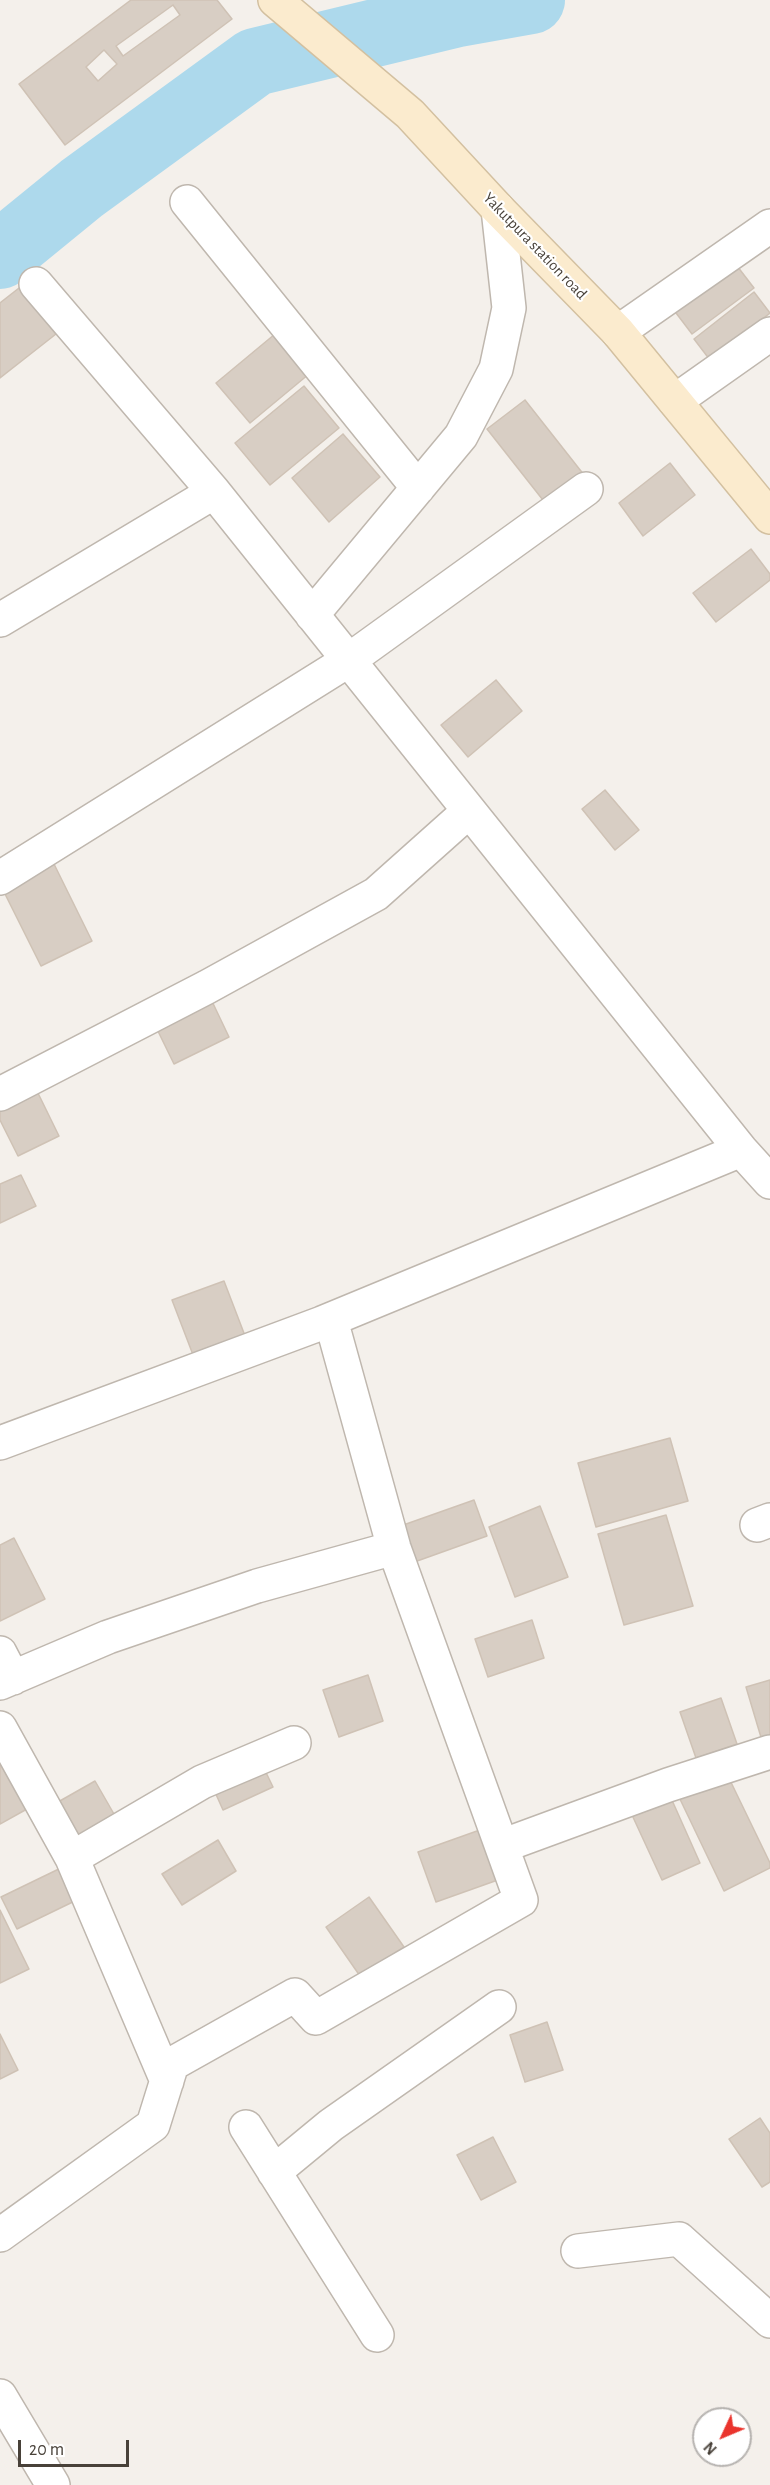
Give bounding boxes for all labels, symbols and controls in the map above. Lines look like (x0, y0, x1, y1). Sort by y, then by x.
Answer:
street label: Yakutpura station road (479, 189, 591, 303)
north arrow (692, 2407, 752, 2467)
scale bar (21, 2428, 132, 2466)
text: N (701, 2439, 720, 2458)
text: 20 m (29, 2441, 64, 2459)

